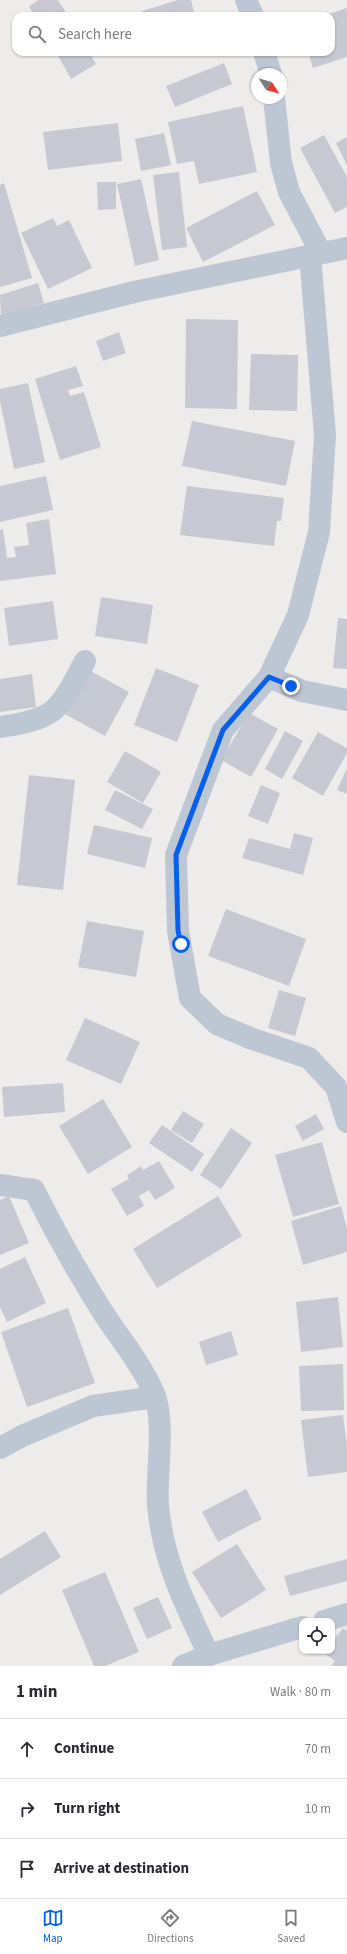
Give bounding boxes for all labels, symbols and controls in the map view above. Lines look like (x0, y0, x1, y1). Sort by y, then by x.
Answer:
search box (12, 12, 335, 56)
icon: search (26, 23, 48, 45)
text: Search here (58, 24, 132, 45)
north arrow (251, 68, 287, 104)
route end (282, 677, 300, 695)
route start (172, 935, 190, 953)
map controls (299, 1618, 335, 1654)
button: locate (299, 1618, 335, 1654)
text: 1 min (16, 1680, 57, 1704)
text: Walk · 80 m (270, 1683, 331, 1701)
icon: ahead (16, 1738, 38, 1760)
text: Continue (54, 1738, 114, 1759)
text: 70 m (305, 1740, 331, 1758)
icon: right (16, 1798, 38, 1820)
text: Turn right (54, 1798, 120, 1819)
text: 10 m (305, 1800, 331, 1818)
icon: arrive (16, 1858, 38, 1880)
text: Arrive at destination (54, 1858, 189, 1879)
tab: Map (42, 1907, 64, 1946)
tab: Directions (147, 1907, 194, 1946)
tab: Saved (277, 1907, 305, 1946)

